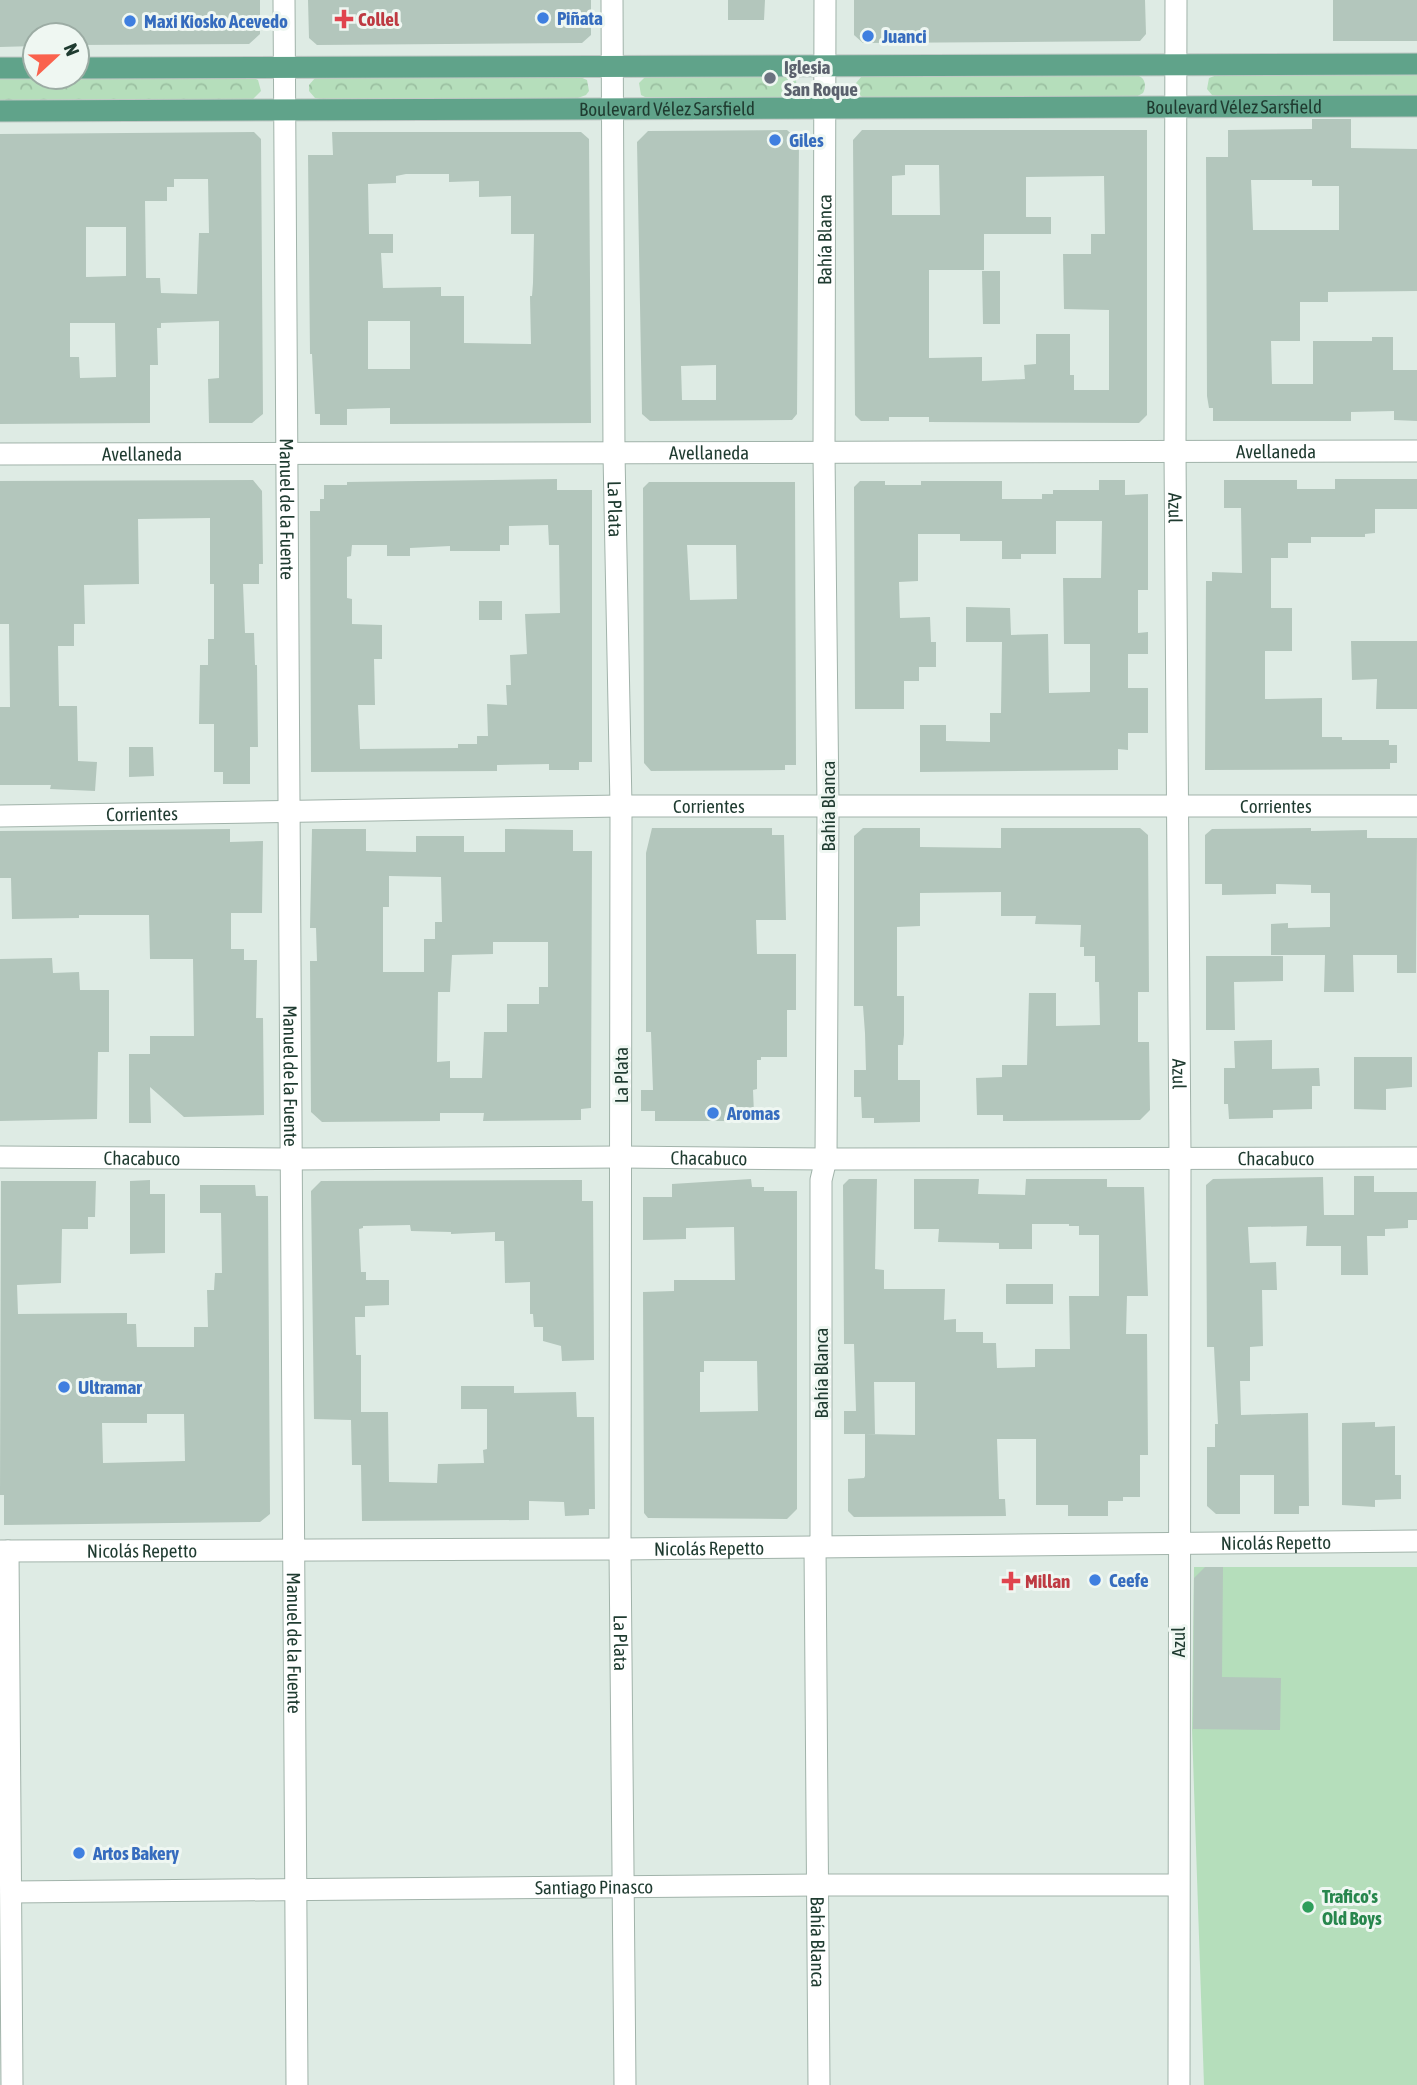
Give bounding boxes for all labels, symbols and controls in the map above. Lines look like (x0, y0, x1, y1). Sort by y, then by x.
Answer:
place label: Piñata (557, 7, 603, 29)
place label: Collel (358, 8, 400, 30)
place label: Maxi Kiosko Acevedo (144, 10, 288, 32)
marker: Piñata (535, 10, 551, 26)
marker: Collel (336, 11, 352, 27)
marker: Maxi Kiosko Acevedo (122, 13, 138, 29)
north arrow (21, 21, 91, 91)
place label: Juanci (881, 25, 927, 47)
marker: Juanci (860, 28, 876, 44)
text: N (59, 40, 84, 59)
place label: Iglesia San Roque (784, 56, 858, 100)
marker: Iglesia San Roque (762, 70, 778, 86)
street label: Boulevard Vélez Sarsfield (1146, 95, 1322, 118)
street label: Boulevard Vélez Sarsfield (579, 97, 755, 120)
place label: Giles (789, 129, 824, 151)
marker: Giles (767, 132, 783, 148)
street label: Bahía Blanca (813, 194, 836, 285)
street label: Manuel de la Fuente (276, 438, 299, 580)
street label: Avellaneda (1236, 440, 1316, 462)
street label: Avellaneda (669, 441, 749, 464)
street label: Avellaneda (102, 443, 182, 465)
street label: La Plata (604, 481, 627, 537)
street label: Azul (1164, 493, 1187, 523)
street label: Bahía Blanca (817, 761, 839, 851)
street label: Corrientes (673, 795, 745, 817)
street label: Corrientes (1240, 795, 1312, 817)
street label: Corrientes (106, 802, 178, 825)
street label: Manuel de la Fuente (279, 1005, 302, 1147)
street label: La Plata (610, 1047, 632, 1103)
street label: Azul (1168, 1059, 1191, 1089)
place label: Aromas (726, 1102, 780, 1124)
marker: Aromas (705, 1105, 721, 1121)
street label: Chacabuco (671, 1146, 747, 1169)
street label: Chacabuco (104, 1147, 180, 1169)
street label: Chacabuco (1238, 1147, 1314, 1169)
street label: Bahía Blanca (810, 1328, 832, 1418)
place label: Ultramar (78, 1376, 142, 1398)
marker: Ultramar (56, 1379, 72, 1395)
street label: Nicolás Repetto (1221, 1531, 1331, 1554)
street label: Nicolás Repetto (654, 1537, 764, 1560)
street label: Nicolás Repetto (87, 1539, 197, 1562)
place label: Ceefe (1109, 1569, 1149, 1591)
place label: Millan (1025, 1570, 1070, 1592)
street label: Manuel de la Fuente (283, 1572, 306, 1714)
marker: Ceefe (1087, 1572, 1103, 1588)
marker: Millan (1003, 1573, 1019, 1589)
street label: La Plata (610, 1615, 632, 1671)
street label: Azul (1167, 1627, 1189, 1657)
place label: Artos Bakery (92, 1842, 179, 1864)
marker: Artos Bakery (71, 1845, 87, 1861)
street label: Santiago Pinasco (535, 1875, 653, 1898)
place label: Trafico's Old Boys (1322, 1885, 1382, 1929)
street label: Bahía Blanca (807, 1896, 829, 1988)
marker: Trafico's Old Boys (1300, 1899, 1316, 1915)

